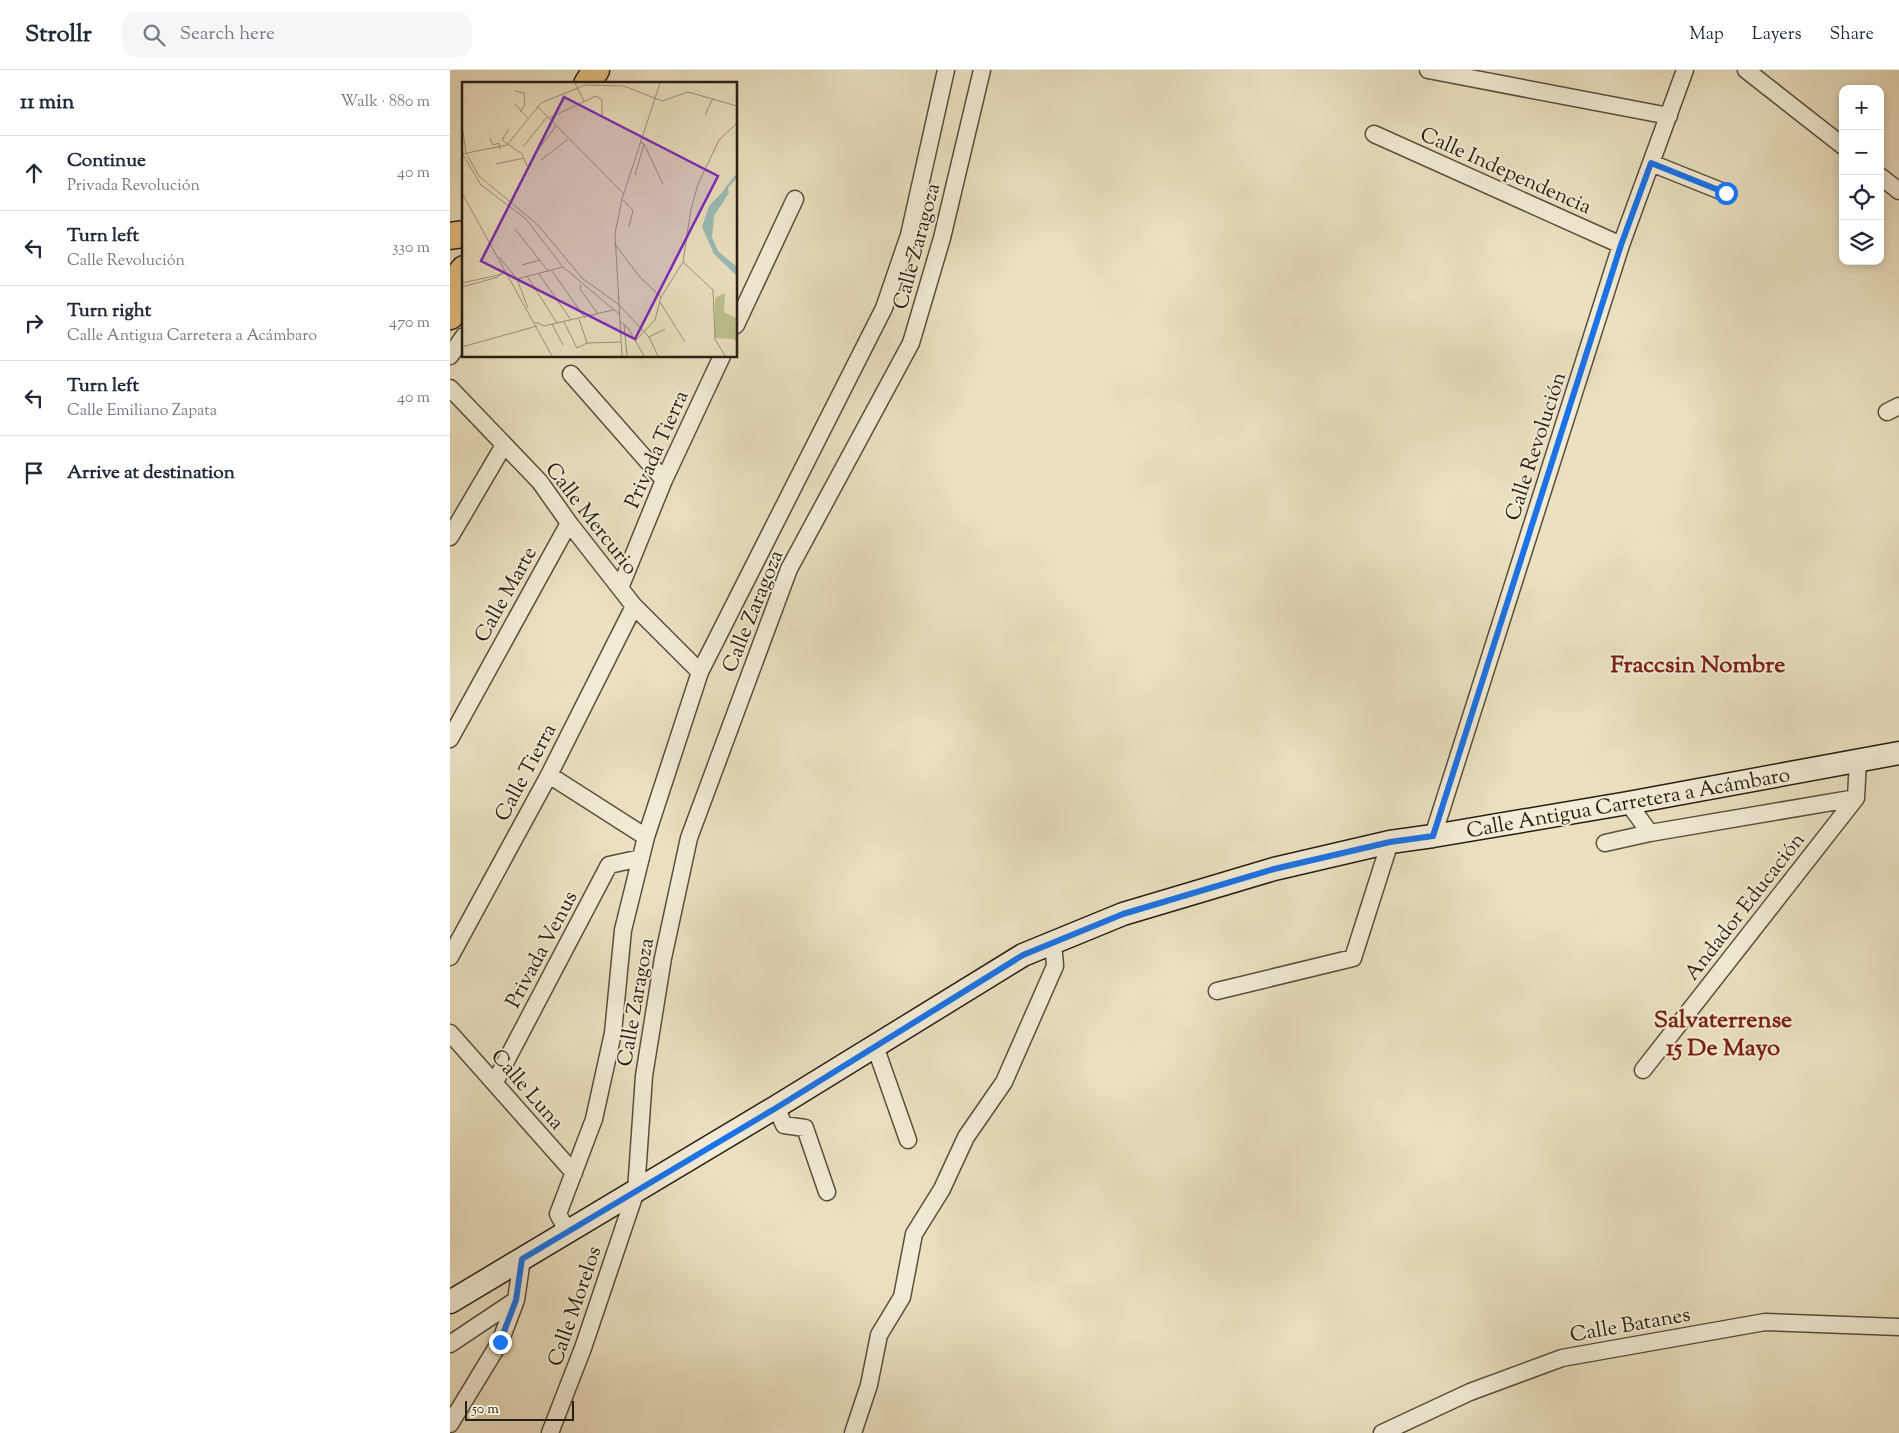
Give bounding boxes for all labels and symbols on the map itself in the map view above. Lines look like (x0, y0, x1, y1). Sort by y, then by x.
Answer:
inset map (462, 82, 738, 358)
street label: Calle Independencia (1415, 121, 1596, 223)
street label: Calle Zaragoza (887, 180, 949, 313)
route start (1715, 182, 1738, 205)
street label: Calle Revolución (1499, 368, 1575, 525)
street label: Privada Tierra (618, 386, 697, 514)
street label: Calle Mercurio (537, 457, 644, 582)
street label: Calle Marte (468, 542, 545, 648)
street label: Calle Zaragoza (716, 546, 792, 678)
district label: Fraccsin Nombre (1611, 649, 1785, 683)
street label: Calle Tierra (488, 718, 565, 827)
street label: Calle Antigua Carretera a Acámbaro (1464, 761, 1792, 847)
street label: Andador Educación (1678, 827, 1813, 988)
street label: Privada Venus (499, 886, 586, 1014)
street label: Calle Zaragoza (611, 936, 663, 1069)
district label: Salvaterrense 15 De Mayo (1654, 1004, 1792, 1066)
street label: Calle Luna (483, 1043, 570, 1138)
street label: Calle Morelos (541, 1242, 611, 1371)
street label: Calle Batanes (1568, 1301, 1693, 1351)
route end (489, 1331, 512, 1354)
scale bar (465, 1398, 574, 1421)

